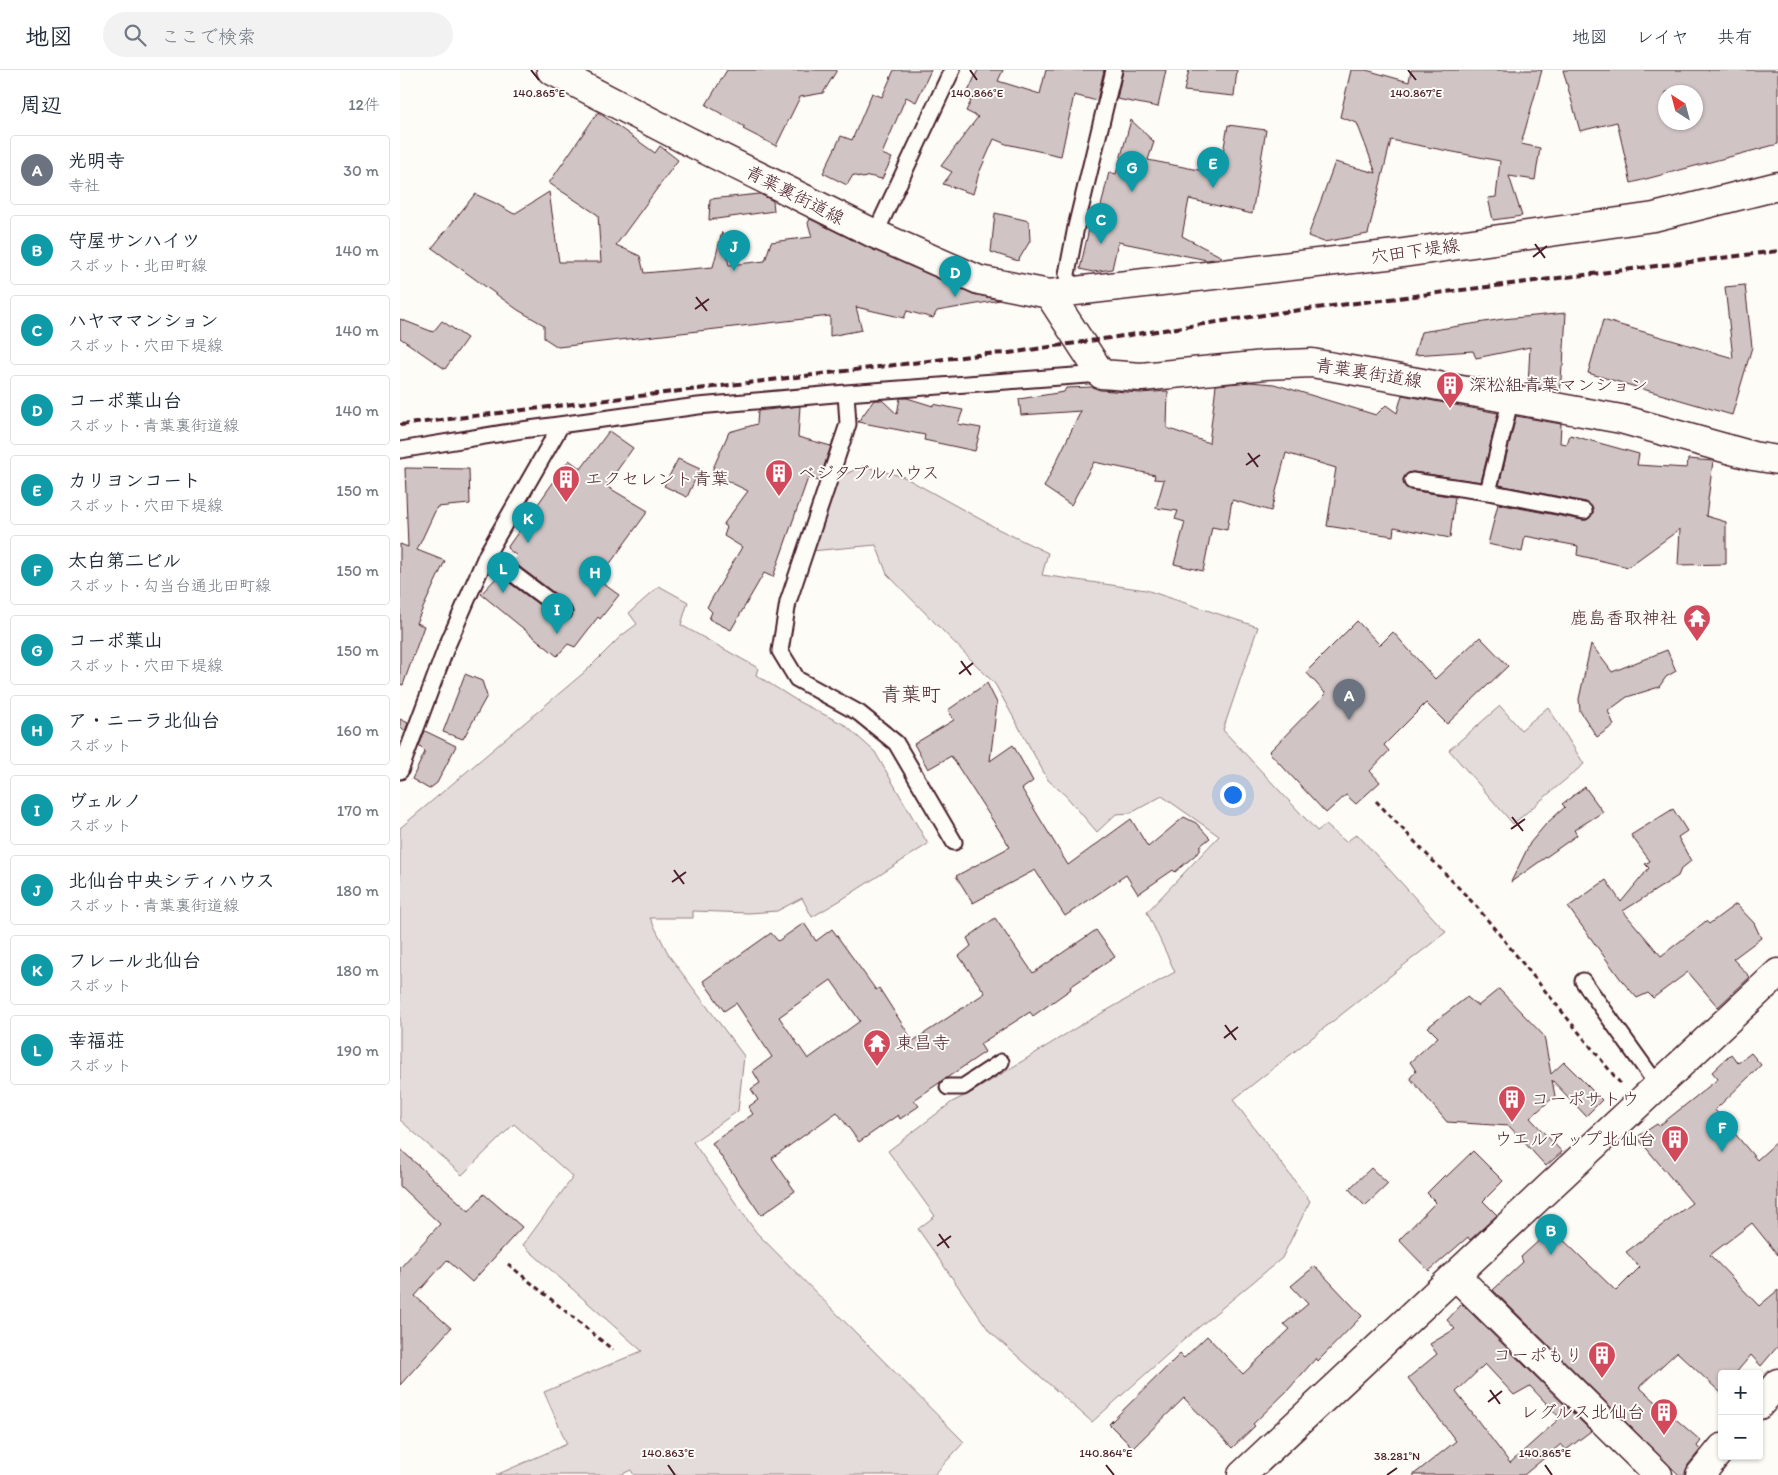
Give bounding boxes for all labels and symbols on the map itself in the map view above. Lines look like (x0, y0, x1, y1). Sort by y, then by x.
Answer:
north arrow (1658, 85, 1703, 130)
text: 140.865°E (513, 86, 566, 100)
text: 140.866°E (951, 86, 1004, 100)
text: 140.867°E (1390, 86, 1442, 100)
pin: E (1197, 147, 1229, 188)
pin: G (1116, 151, 1148, 192)
street label: 青葉裏街道線 (742, 161, 848, 229)
pin: C (1085, 203, 1117, 244)
pin: J (718, 230, 750, 271)
street label: 穴田下堤線 (1369, 234, 1461, 268)
pin: D (939, 256, 971, 297)
street label: 青葉裏街道線 (1314, 354, 1424, 392)
building icon: 深松組青葉マンション (1435, 370, 1465, 409)
place label: 深松組青葉マンション (1469, 374, 1648, 396)
building icon: ベジタブルハウス (764, 458, 794, 497)
place label: ベジタブルハウス (798, 462, 939, 484)
building icon: エクセレント青葉 (551, 464, 581, 503)
place label: エクセレント青葉 (585, 468, 729, 490)
pin: K (512, 502, 544, 543)
pin: L (487, 552, 519, 593)
pin: H (579, 556, 611, 597)
pin: I (541, 593, 573, 634)
temple icon: 鹿島香取神社 (1682, 603, 1712, 642)
place label: 鹿島香取神社 (1570, 607, 1678, 629)
pin: A (1333, 679, 1365, 720)
district label: 青葉町 (881, 682, 941, 706)
your location (1220, 782, 1246, 808)
temple icon: 東昌寺 (862, 1028, 892, 1067)
place label: 東昌寺 (896, 1032, 950, 1054)
building icon: コーポサトウ (1497, 1084, 1527, 1123)
place label: コーポサトウ (1531, 1088, 1639, 1110)
pin: F (1706, 1111, 1738, 1152)
building icon: ウエルアップ北仙台 (1660, 1124, 1690, 1163)
place label: ウエルアップ北仙台 (1494, 1128, 1656, 1150)
pin: B (1535, 1214, 1567, 1255)
building icon: コーポもり (1587, 1340, 1617, 1379)
place label: コーポもり (1493, 1344, 1583, 1366)
building icon: レグルス北仙台 (1649, 1397, 1679, 1436)
place label: レグルス北仙台 (1520, 1401, 1645, 1423)
text: 140.863°E (642, 1446, 695, 1460)
text: 140.864°E (1079, 1446, 1133, 1460)
text: 140.865°E (1519, 1446, 1572, 1460)
text: 38.281°N (1374, 1449, 1420, 1463)

